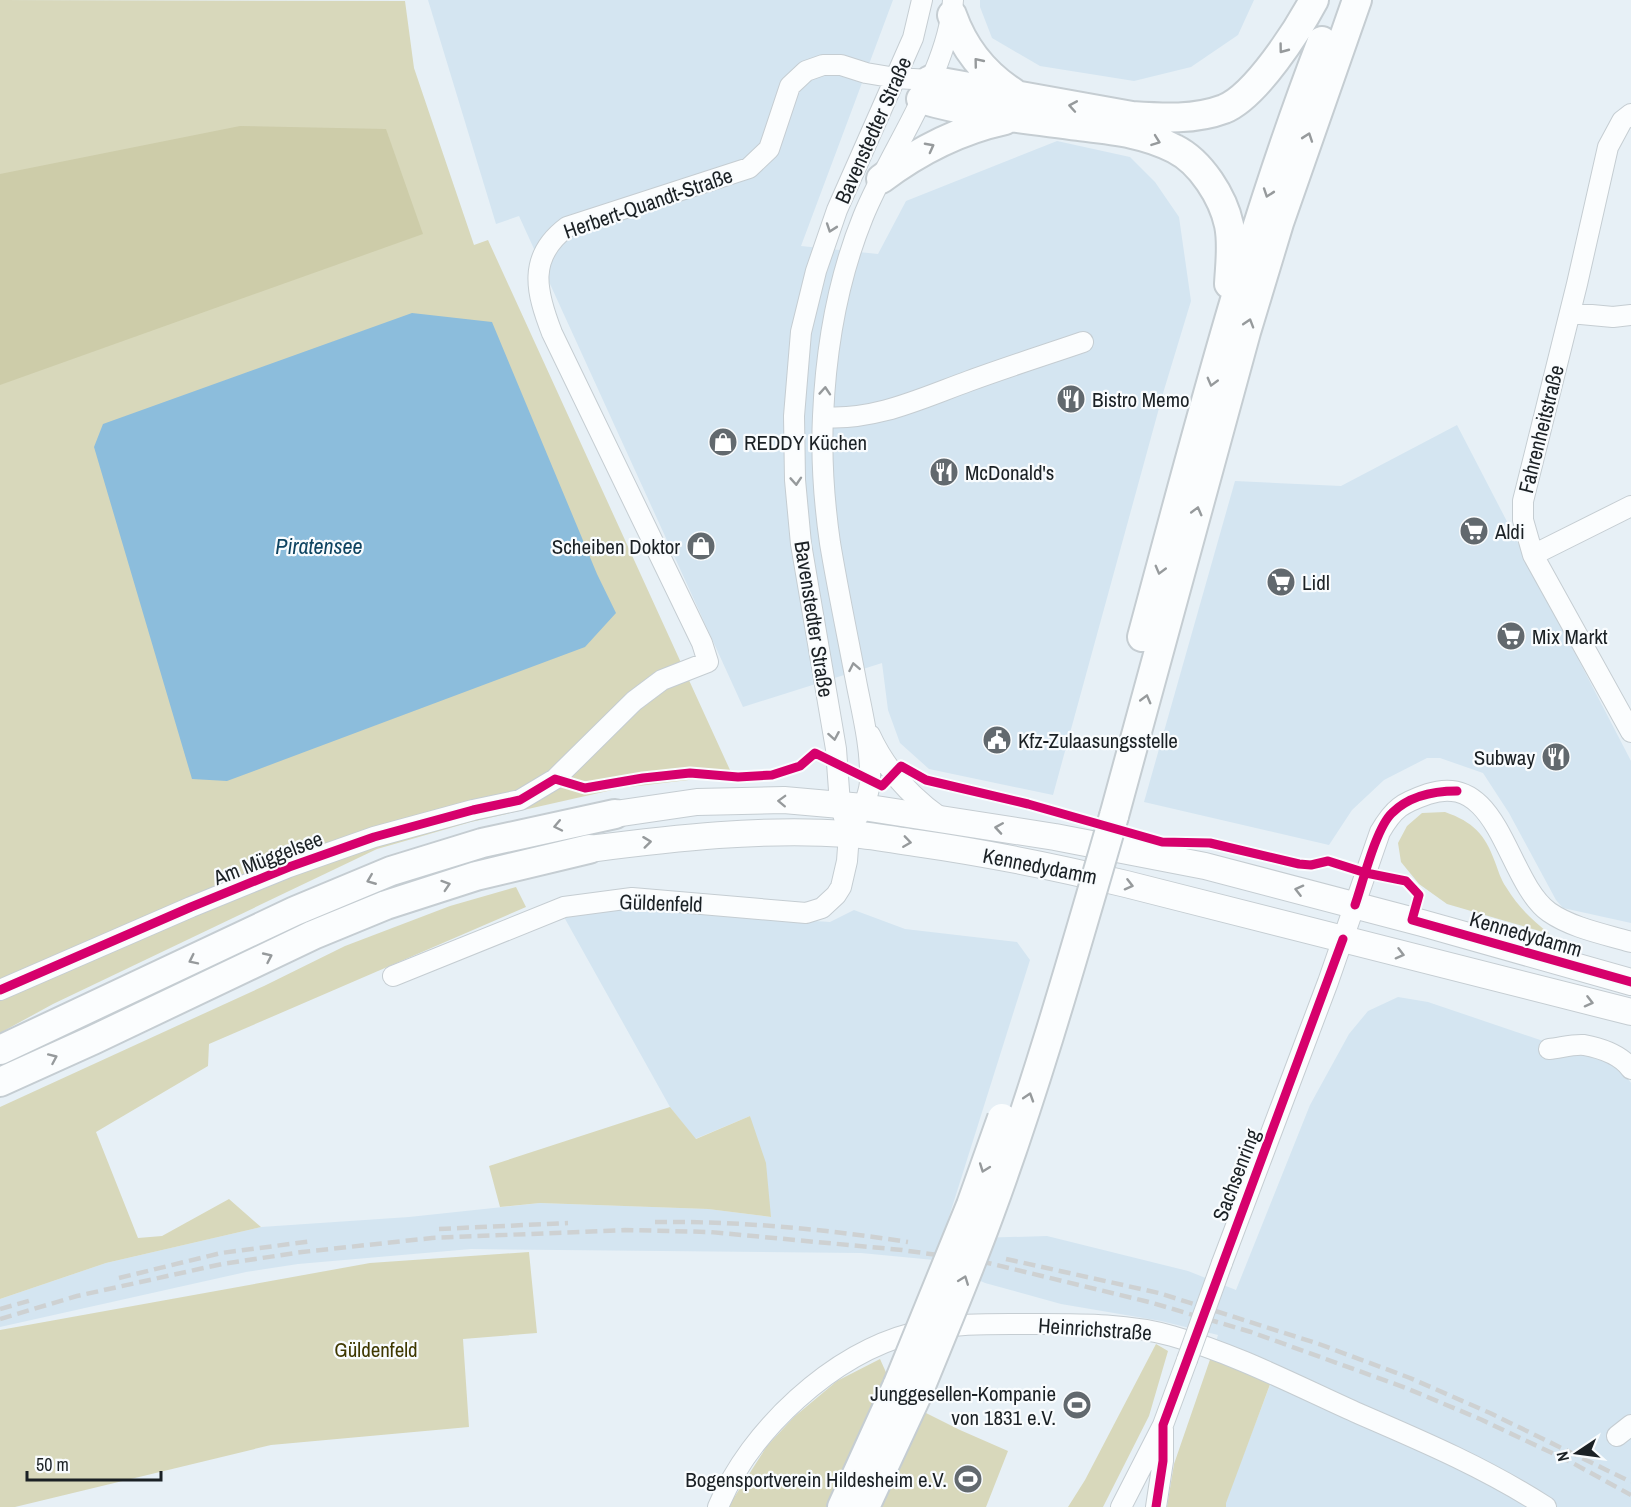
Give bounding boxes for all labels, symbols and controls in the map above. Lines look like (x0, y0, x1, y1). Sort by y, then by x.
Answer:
one-way arrow (1279, 43, 1290, 54)
street label: Bavenstedter Straße (828, 52, 918, 208)
one-way arrow (974, 58, 985, 69)
one-way arrow (1069, 100, 1079, 113)
one-way arrow (1301, 132, 1314, 143)
one-way arrow (1150, 134, 1161, 146)
one-way arrow (923, 143, 934, 154)
street label: Herbert-Quandt-Straße (560, 160, 736, 246)
one-way arrow (1263, 187, 1275, 198)
one-way arrow (825, 222, 838, 233)
one-way arrow (1242, 318, 1254, 329)
street label: Fahrenheitstraße (1511, 362, 1571, 496)
one-way arrow (1206, 376, 1219, 386)
restaurant icon: Bistro Memo (1055, 383, 1087, 415)
place label: Bistro Memo (1092, 385, 1190, 414)
one-way arrow (818, 386, 831, 395)
shop icon: REDDY Küchen (707, 426, 739, 458)
place label: REDDY Küchen (744, 428, 867, 457)
restaurant icon: McDonald's (928, 456, 960, 488)
place label: McDonald's (965, 458, 1054, 487)
one-way arrow (789, 477, 802, 486)
one-way arrow (1190, 506, 1203, 516)
supermarket icon: Aldi (1458, 515, 1490, 547)
place label: Aldi (1494, 517, 1525, 546)
shop icon: Scheiben Doktor (685, 530, 717, 562)
water label: Piratensee (275, 531, 363, 561)
place label: Scheiben Doktor (552, 532, 680, 561)
street label: Bavenstedter Straße (787, 539, 841, 699)
one-way arrow (1155, 565, 1168, 575)
supermarket icon: Lidl (1265, 566, 1297, 598)
place label: Lidl (1302, 568, 1330, 597)
supermarket icon: Mix Markt (1495, 620, 1527, 652)
place label: Mix Markt (1532, 622, 1608, 651)
one-way arrow (848, 662, 861, 672)
one-way arrow (1139, 694, 1151, 705)
public building icon: Kfz-Zulaasungsstelle (981, 724, 1013, 756)
place label: Kfz-Zulaasungsstelle (1018, 726, 1178, 755)
one-way arrow (827, 731, 840, 741)
restaurant icon: Subway (1540, 741, 1572, 773)
place label: Subway (1474, 743, 1535, 772)
one-way arrow (777, 794, 786, 807)
one-way arrow (553, 819, 563, 832)
one-way arrow (995, 822, 1005, 835)
street label: Am Müggelsee (208, 824, 327, 892)
one-way arrow (902, 835, 911, 847)
one-way arrow (643, 836, 652, 848)
street label: Kennedydamm (980, 841, 1100, 891)
one-way arrow (366, 873, 377, 885)
one-way arrow (1124, 877, 1134, 890)
one-way arrow (440, 880, 451, 893)
one-way arrow (1294, 885, 1305, 897)
street label: Güldenfeld (619, 887, 703, 919)
street label: Kennedydamm (1466, 904, 1586, 964)
one-way arrow (1394, 947, 1404, 959)
one-way arrow (188, 952, 199, 964)
one-way arrow (261, 952, 272, 964)
one-way arrow (1583, 994, 1593, 1007)
one-way arrow (47, 1053, 58, 1065)
one-way arrow (1022, 1092, 1035, 1103)
street label: Sachsenring (1205, 1124, 1267, 1225)
one-way arrow (979, 1162, 991, 1173)
one-way arrow (956, 1275, 969, 1286)
street label: Heinrichstraße (1037, 1311, 1153, 1347)
park label: Güldenfeld (334, 1335, 418, 1364)
place label: Junggesellen-Kompanie von 1831 e.V. (870, 1379, 1056, 1432)
sports icon: Junggesellen-Kompanie von 1831 e.V. (1061, 1389, 1093, 1421)
north arrow (1547, 1423, 1607, 1483)
scale bar (27, 1444, 160, 1482)
text: N (1551, 1449, 1574, 1463)
text: 50 m (36, 1452, 69, 1477)
sports icon: Bogensportverein Hildesheim e.V. (952, 1463, 984, 1495)
place label: Bogensportverein Hildesheim e.V. (685, 1465, 947, 1494)

